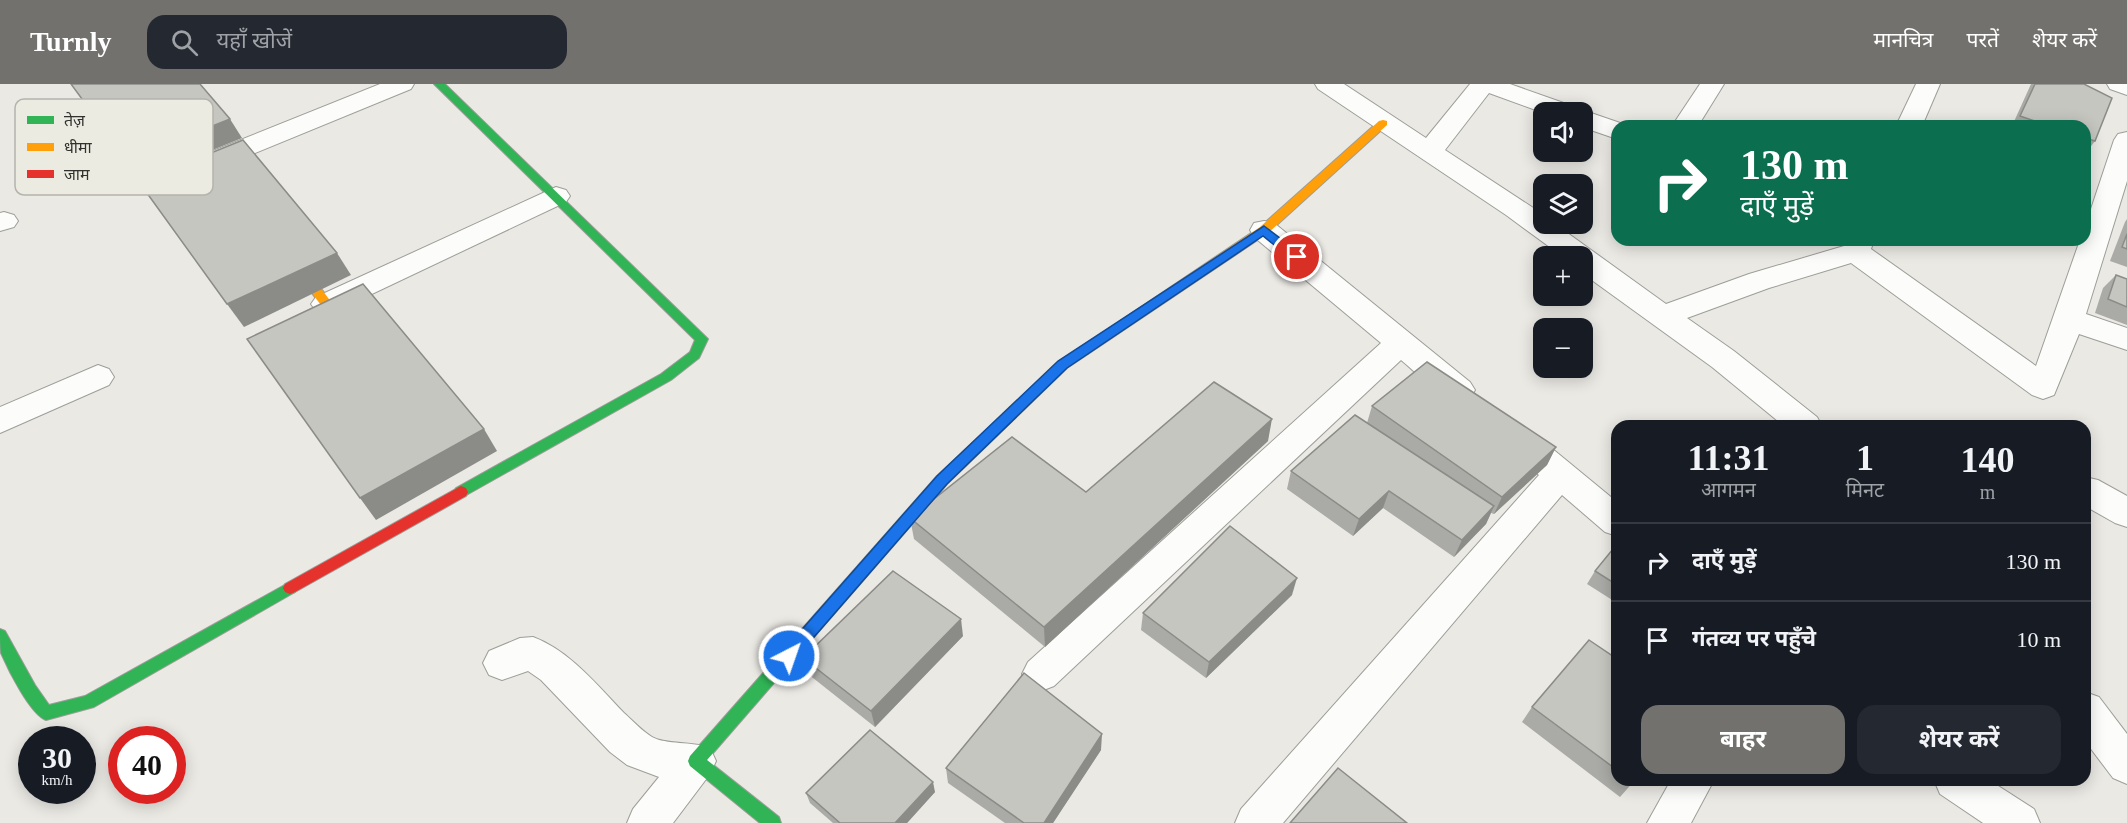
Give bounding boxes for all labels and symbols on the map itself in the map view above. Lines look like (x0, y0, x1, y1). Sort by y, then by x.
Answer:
legend (15, 99, 213, 195)
text: तेज़ (64, 111, 86, 129)
text: धीमा (64, 139, 93, 156)
text: जाम (64, 166, 90, 183)
pin (1271, 231, 1322, 282)
position arrow (757, 624, 821, 688)
speed limit sign: 40 (108, 726, 186, 804)

